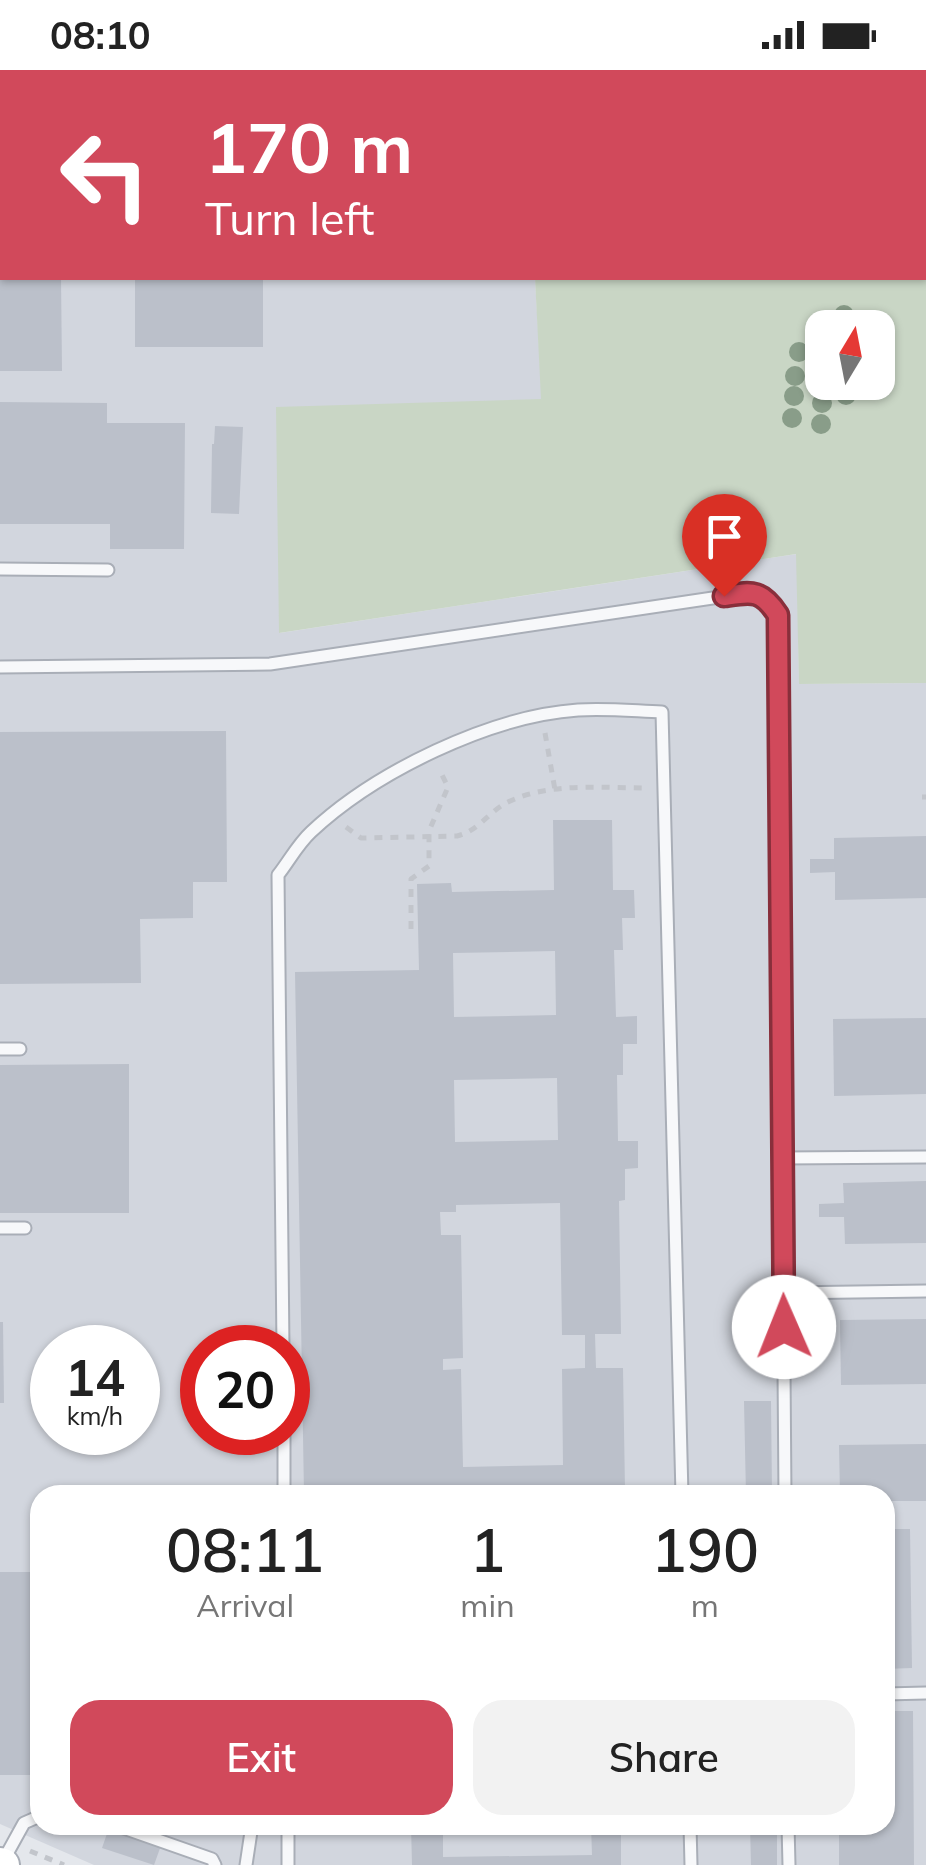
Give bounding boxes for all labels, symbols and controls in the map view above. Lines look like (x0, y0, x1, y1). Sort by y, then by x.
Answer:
text: 08:10 (50, 11, 151, 59)
text: 170 m (205, 103, 413, 191)
icon: left (40, 110, 170, 240)
text: Turn left (205, 190, 374, 246)
north arrow (805, 310, 895, 400)
map controls (805, 310, 895, 400)
pin (682, 494, 767, 597)
icon: arrive (697, 509, 752, 564)
position arrow (732, 1275, 836, 1379)
speed limit sign: 20 (180, 1325, 310, 1455)
text: 14 (65, 1346, 125, 1409)
text: km/h (67, 1400, 123, 1431)
text: 08:11 (166, 1512, 324, 1587)
text: 1 (470, 1512, 506, 1587)
text: 190 (651, 1512, 759, 1587)
text: Arrival (196, 1585, 294, 1625)
text: min (460, 1585, 515, 1625)
text: m (691, 1585, 719, 1625)
button: Exit (70, 1700, 453, 1815)
button: Share (473, 1700, 855, 1815)

